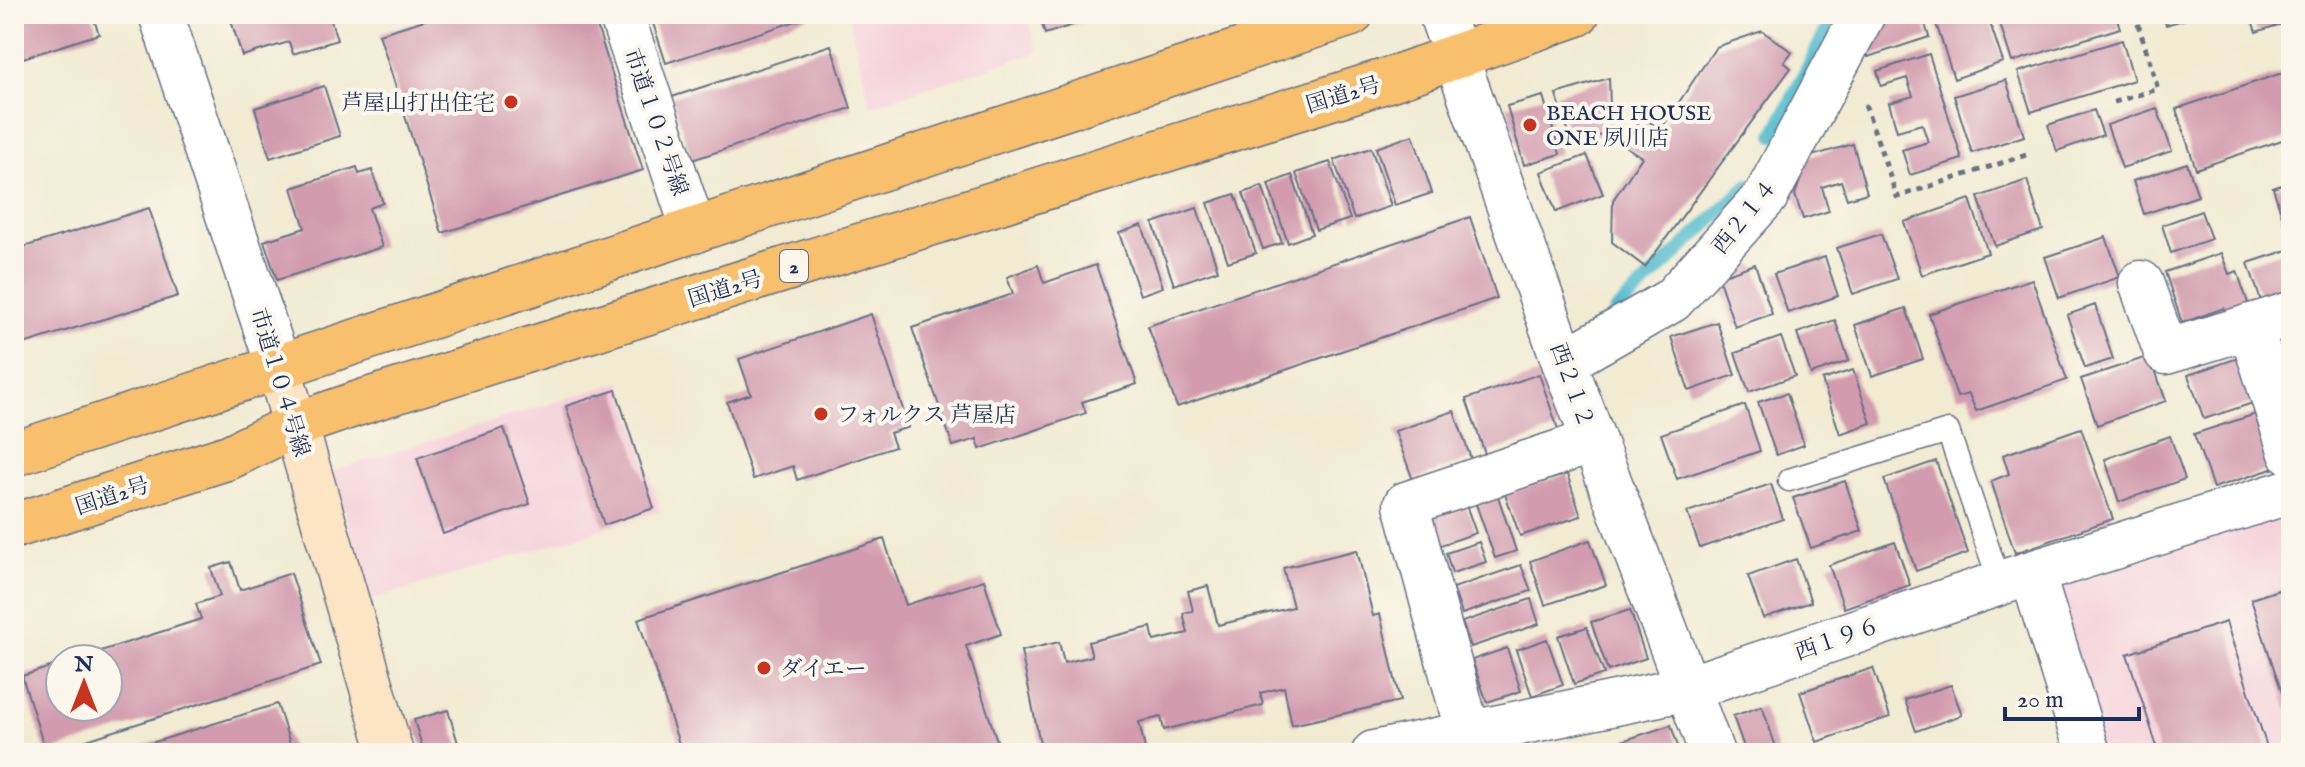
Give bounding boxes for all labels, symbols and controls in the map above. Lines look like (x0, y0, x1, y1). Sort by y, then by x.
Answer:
street label: 市道１０２号線 (617, 45, 693, 200)
street label: 国道2号 (1303, 71, 1384, 120)
place label: 芦屋山打出住宅 (341, 90, 495, 118)
marker: 芦屋山打出住宅 (502, 93, 520, 111)
place label: BEACH HOUSE ONE 夙川店 (1546, 100, 1712, 153)
marker: BEACH HOUSE ONE 夙川店 (1521, 116, 1539, 134)
street label: 西２１４ (1707, 174, 1784, 260)
road number: 2 (780, 250, 808, 282)
street label: 国道2号 (685, 265, 766, 314)
street label: 市道１０４号線 (243, 305, 315, 460)
street label: 西２１２ (1543, 340, 1599, 432)
place label: フォルクス 芦屋店 (837, 402, 1016, 430)
marker: フォルクス 芦屋店 (812, 405, 830, 423)
street label: 国道2号 (72, 472, 153, 522)
street label: 西１９６ (1791, 612, 1884, 667)
north arrow (44, 643, 124, 723)
text: N (73, 651, 94, 679)
place label: ダイエー (780, 656, 867, 684)
marker: ダイエー (755, 659, 773, 677)
scale bar (2005, 671, 2139, 721)
text: 20 m (2017, 685, 2064, 716)

